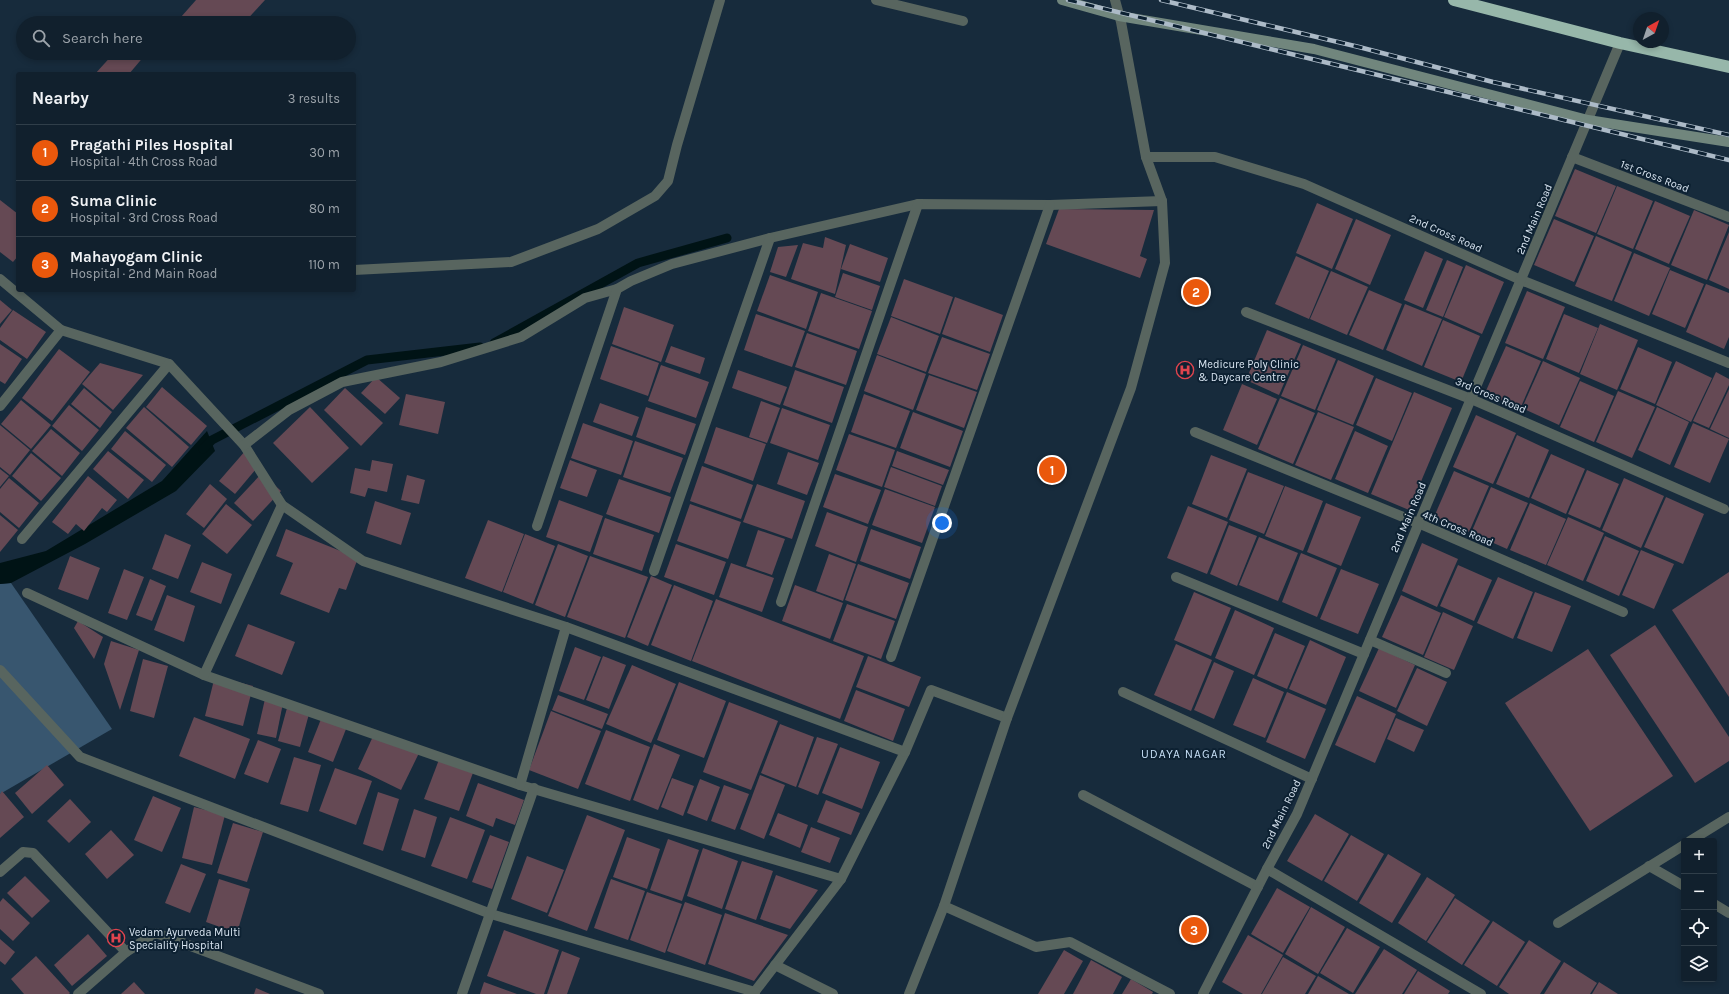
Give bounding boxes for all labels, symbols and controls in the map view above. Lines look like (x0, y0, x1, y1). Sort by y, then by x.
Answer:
north arrow (1633, 12, 1669, 48)
search box (16, 16, 356, 60)
icon: search (30, 27, 52, 49)
text: Search here (62, 29, 143, 47)
text: Nearby (32, 88, 89, 108)
text: 3 results (288, 91, 340, 106)
text: Pragathi Piles Hospital (70, 136, 233, 154)
text: 1 (43, 145, 47, 160)
text: 30 m (309, 145, 340, 160)
text: Hospital · 4th Cross Road (70, 154, 218, 169)
street label: 1st Cross Road (1619, 157, 1691, 196)
street label: 2nd Main Road (1514, 182, 1555, 256)
text: Suma Clinic (70, 192, 157, 210)
text: 2 (41, 201, 49, 216)
text: 80 m (309, 201, 340, 216)
text: Hospital · 3rd Cross Road (70, 210, 218, 225)
street label: 2nd Cross Road (1407, 212, 1484, 255)
text: Mahayogam Clinic (70, 248, 203, 266)
text: 3 (41, 257, 49, 272)
text: 110 m (308, 257, 340, 272)
text: Hospital · 2nd Main Road (70, 266, 217, 281)
pin: 2 (1183, 277, 1209, 307)
place label: Medicure Poly Clinic & Daycare Centre (1198, 358, 1299, 384)
hospital icon: Medicure Poly Clinic & Daycare Centre (1175, 360, 1195, 380)
street label: 3rd Cross Road (1453, 375, 1528, 416)
pin: 1 (1039, 455, 1065, 485)
street label: 2nd Main Road (1388, 480, 1429, 554)
street label: 4th Cross Road (1420, 508, 1495, 549)
your location (932, 513, 952, 533)
district label: UDAYA NAGAR (1141, 747, 1227, 761)
street label: 2nd Main Road (1259, 777, 1304, 851)
map controls (1681, 838, 1717, 982)
button: + (1681, 838, 1717, 874)
button: − (1681, 874, 1717, 910)
button: locate (1681, 910, 1717, 946)
pin: 3 (1181, 915, 1207, 945)
place label: Vedam Ayurveda Multi Speciality Hospital (129, 926, 241, 952)
hospital icon: Vedam Ayurveda Multi Speciality Hospital (106, 928, 126, 948)
button: layers (1681, 946, 1717, 982)

